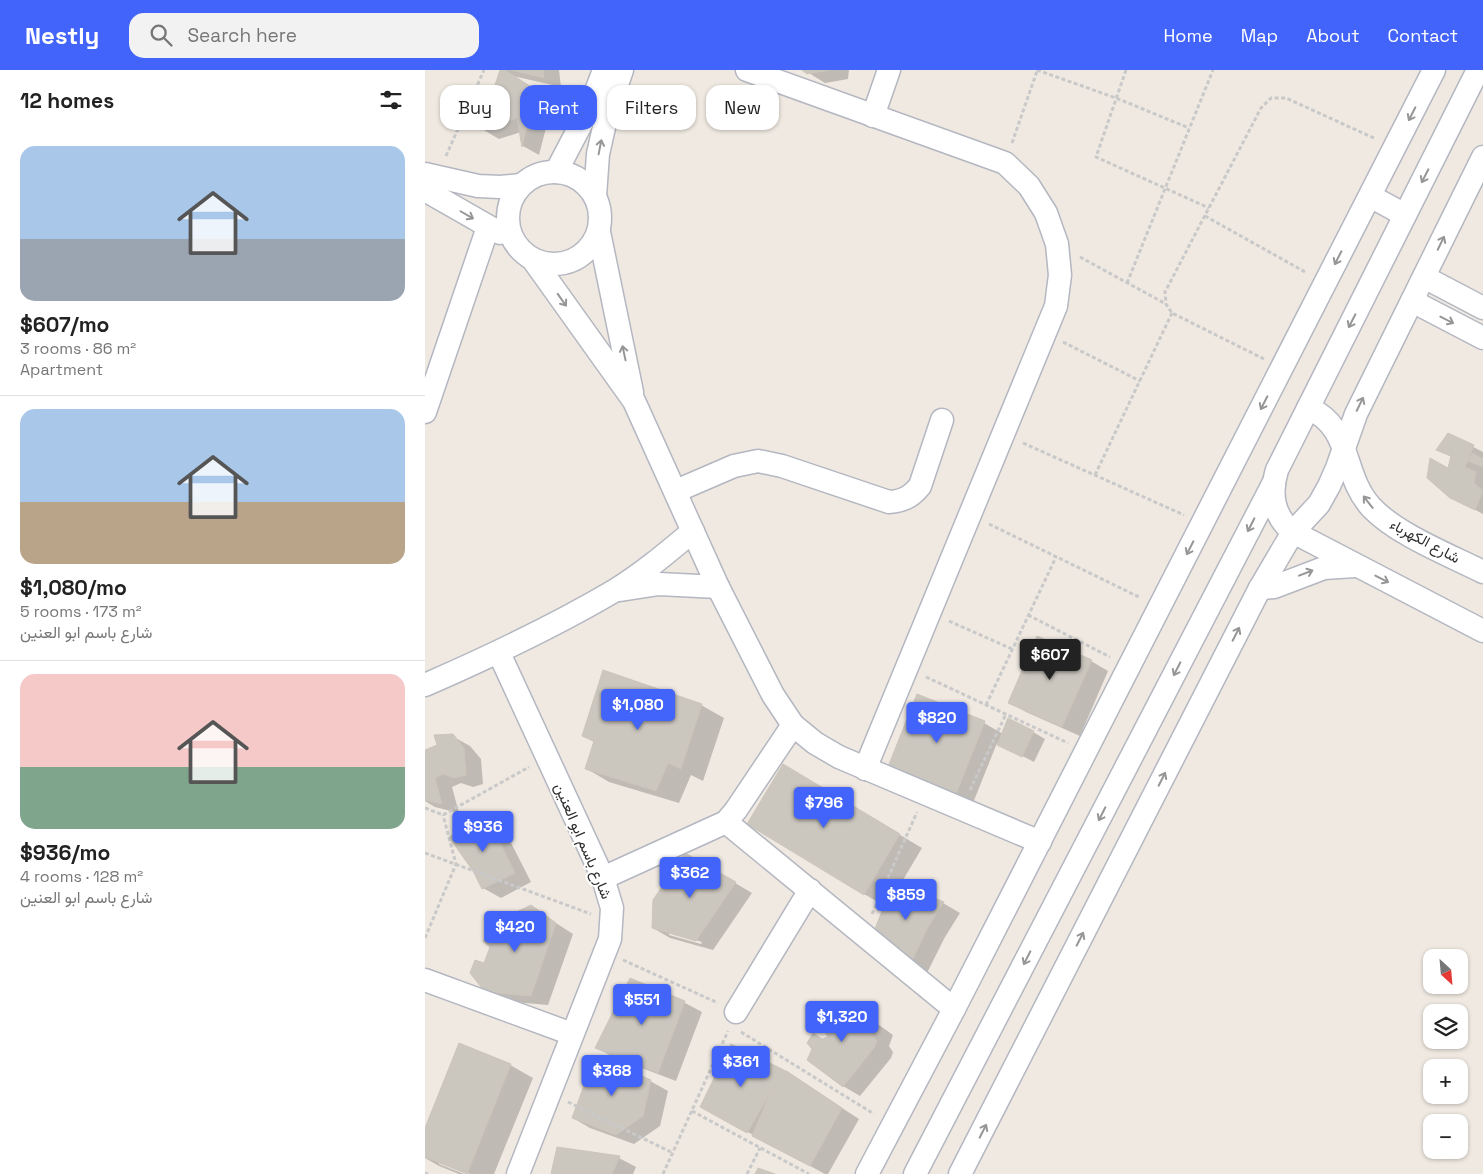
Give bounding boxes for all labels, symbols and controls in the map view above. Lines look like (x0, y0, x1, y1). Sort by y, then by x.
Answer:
search box (129, 13, 479, 58)
text: Nestly (25, 20, 99, 51)
icon: search (147, 21, 175, 49)
text: Search here (187, 23, 297, 48)
text: Home (1164, 24, 1213, 47)
text: Map (1241, 24, 1278, 47)
text: About (1306, 24, 1360, 47)
text: Contact (1388, 24, 1458, 47)
chip: Buy (440, 85, 510, 130)
chip: Rent (520, 85, 597, 130)
chip: Filters (607, 85, 696, 130)
chip: New (706, 85, 779, 130)
icon: filters (377, 86, 405, 114)
text: 12 homes (20, 87, 114, 114)
one-way arrow (1407, 106, 1417, 121)
one-way arrow (595, 140, 605, 156)
one-way arrow (1419, 168, 1429, 183)
icon: home (168, 178, 258, 268)
one-way arrow (459, 210, 474, 220)
one-way arrow (1437, 236, 1446, 251)
one-way arrow (1333, 251, 1343, 266)
one-way arrow (557, 293, 567, 307)
text: $607/mo (20, 311, 109, 338)
one-way arrow (1347, 314, 1357, 329)
one-way arrow (1440, 315, 1455, 325)
text: 3 rooms · 86 m² (20, 338, 136, 359)
one-way arrow (619, 345, 628, 361)
text: Apartment (20, 359, 103, 380)
one-way arrow (1259, 395, 1268, 410)
one-way arrow (1356, 397, 1366, 412)
icon: home (168, 442, 258, 532)
one-way arrow (1362, 496, 1373, 509)
street label: شارع الكهرباء (1386, 514, 1464, 569)
one-way arrow (1246, 517, 1255, 532)
one-way arrow (1185, 540, 1195, 555)
one-way arrow (1298, 568, 1313, 578)
text: $1,080/mo (20, 574, 127, 601)
one-way arrow (1375, 574, 1390, 584)
text: 5 rooms · 173 m² (20, 601, 142, 622)
text: شارع باسم ابو العنين (20, 622, 153, 643)
one-way arrow (1232, 627, 1241, 642)
pin: $607 (1020, 638, 1080, 681)
text: $607 (1031, 644, 1069, 665)
one-way arrow (1171, 662, 1181, 676)
pin: $1,080 (597, 688, 679, 731)
text: $1,080 (612, 694, 664, 715)
pin: $820 (907, 702, 967, 744)
icon: home (168, 707, 258, 797)
text: $820 (917, 707, 957, 728)
one-way arrow (1158, 772, 1167, 787)
street label: شارع باسم ابو العنين (549, 780, 617, 903)
pin: $796 (794, 786, 854, 829)
text: $796 (805, 792, 843, 813)
one-way arrow (1097, 806, 1107, 821)
pin: $936 (453, 810, 513, 853)
text: $936 (463, 816, 503, 837)
text: $936/mo (20, 839, 110, 866)
pin: $362 (660, 856, 720, 899)
text: $362 (671, 862, 709, 883)
text: 4 rooms · 128 m² (20, 866, 143, 887)
pin: $859 (876, 878, 936, 921)
text: $859 (887, 884, 925, 905)
text: شارع باسم ابو العنين (20, 887, 153, 908)
pin: $420 (485, 910, 545, 953)
text: $420 (495, 916, 535, 937)
one-way arrow (1076, 932, 1085, 947)
north arrow (1423, 949, 1467, 994)
map controls (1423, 949, 1468, 1159)
one-way arrow (1022, 950, 1031, 965)
pin: $551 (612, 984, 672, 1026)
text: $551 (624, 989, 660, 1010)
pin: $1,320 (801, 1000, 883, 1043)
button: layers (1423, 1004, 1468, 1049)
text: $1,320 (816, 1006, 868, 1027)
pin: $361 (711, 1046, 771, 1088)
text: $361 (723, 1051, 759, 1072)
pin: $368 (582, 1054, 642, 1097)
button: + (1423, 1059, 1468, 1104)
text: $368 (593, 1060, 631, 1081)
button: − (1423, 1114, 1468, 1159)
one-way arrow (978, 1123, 988, 1138)

